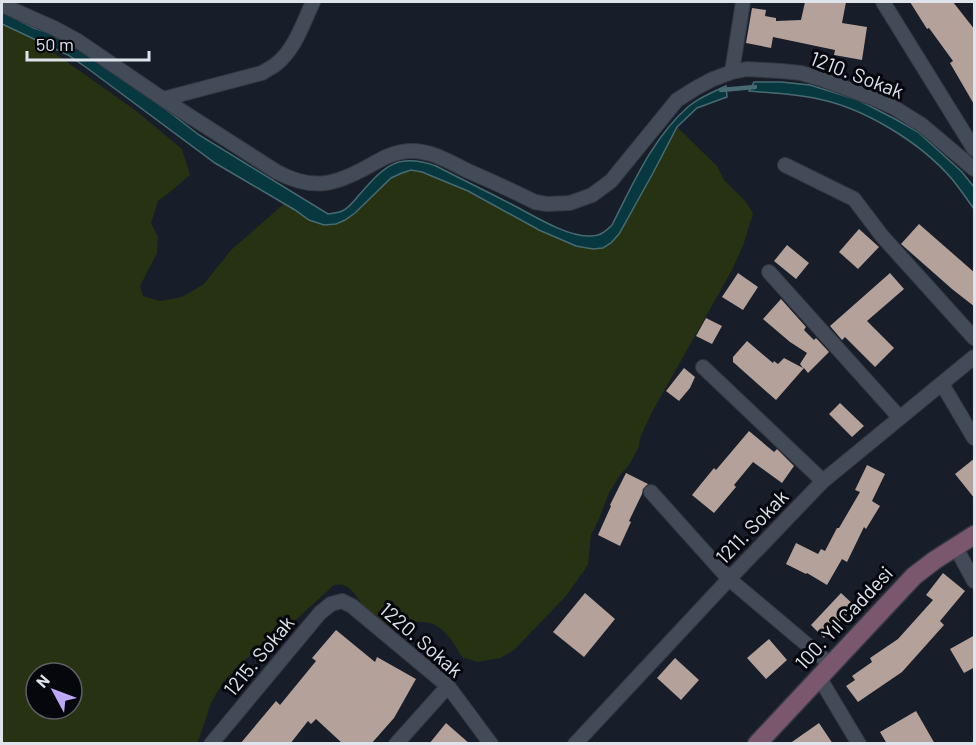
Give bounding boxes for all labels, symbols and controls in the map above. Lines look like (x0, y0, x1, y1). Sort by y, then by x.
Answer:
scale bar (27, 24, 148, 62)
text: 50 m (36, 33, 74, 55)
street label: 1210. Sokak (807, 45, 907, 103)
street label: 1211. Sokak (710, 484, 792, 568)
street label: 100. Yıl Caddesi (789, 561, 897, 674)
street label: 1220. Sokak (375, 597, 468, 682)
street label: 1215. Sokak (218, 611, 299, 700)
north arrow (24, 661, 84, 721)
text: N (32, 671, 53, 691)

